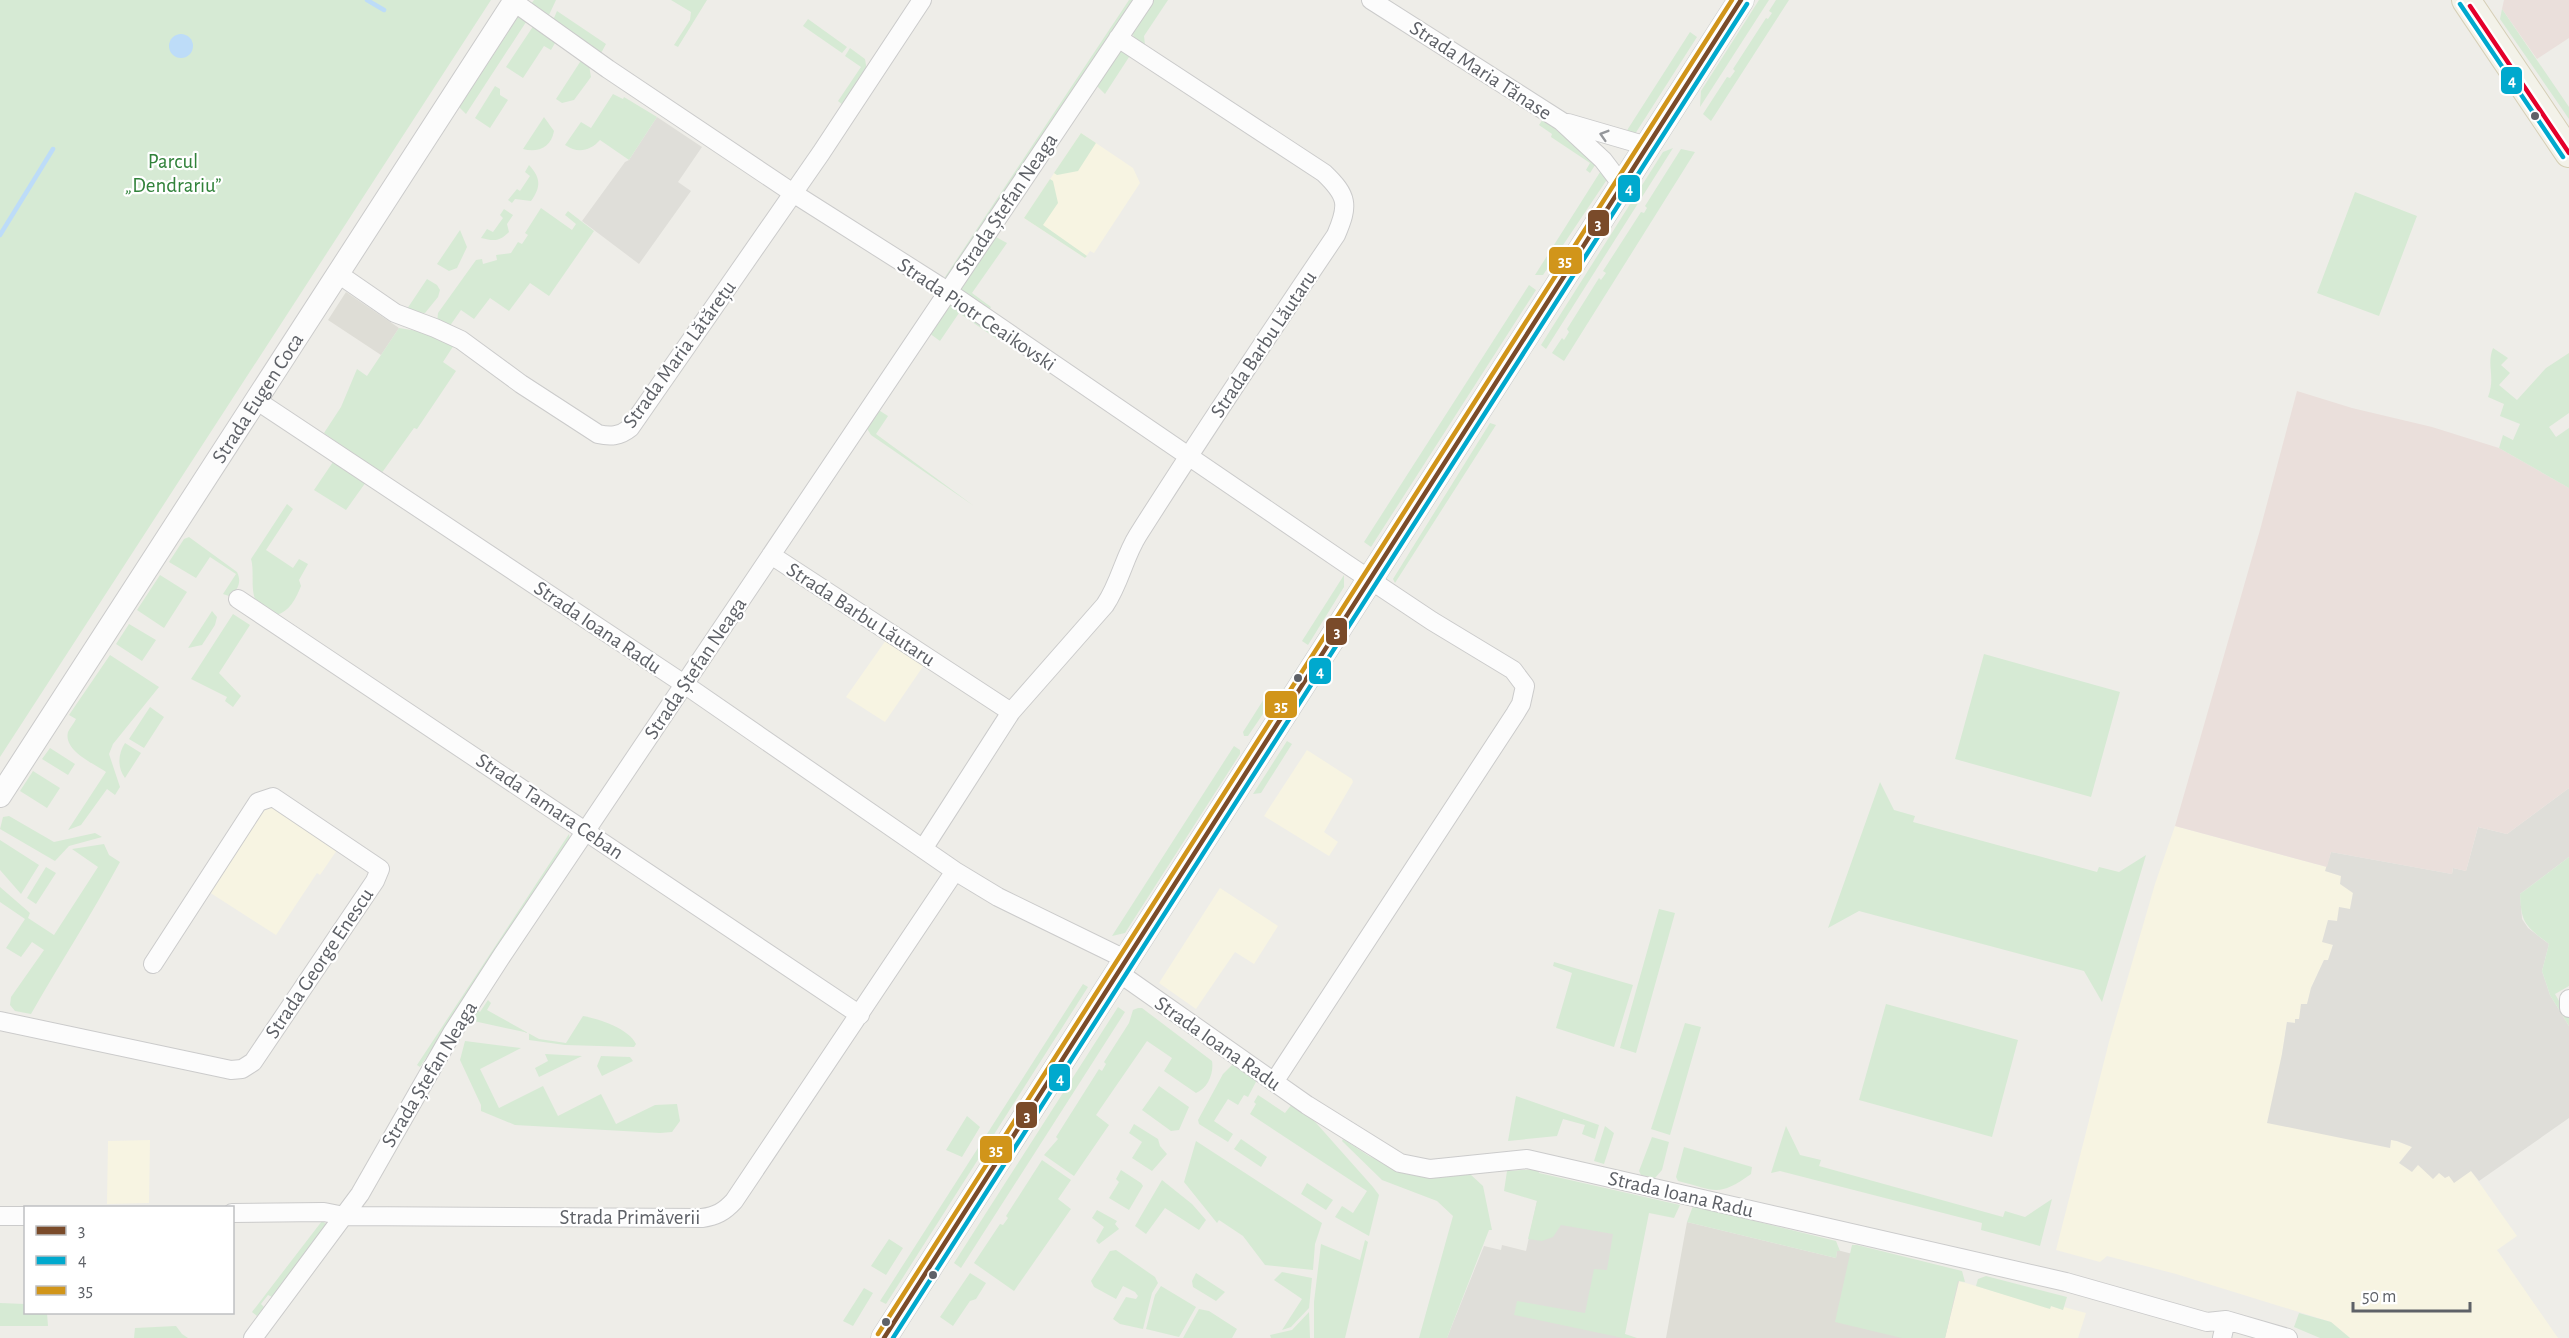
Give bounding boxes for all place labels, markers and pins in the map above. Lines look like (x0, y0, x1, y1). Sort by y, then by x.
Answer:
unlabelled marker (2529, 110, 2541, 122)
unlabelled marker (1292, 672, 1304, 684)
unlabelled marker (927, 1269, 939, 1281)
unlabelled marker (880, 1316, 892, 1328)

